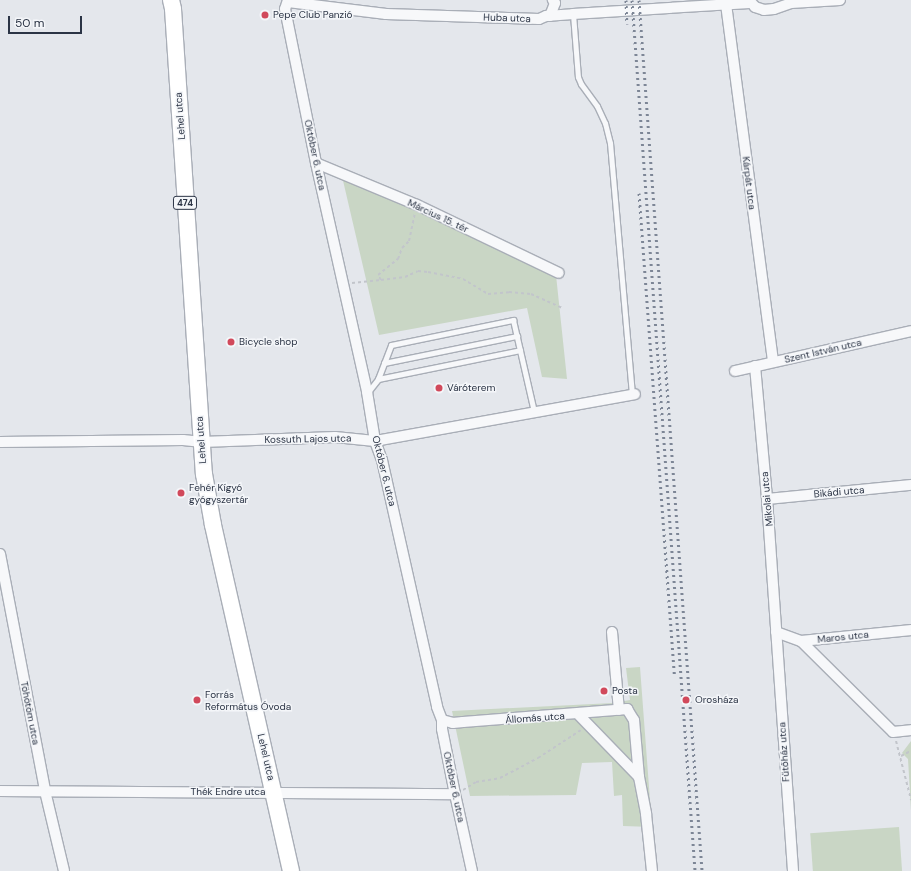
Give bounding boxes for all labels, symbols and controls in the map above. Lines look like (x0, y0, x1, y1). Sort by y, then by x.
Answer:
scale bar (10, 8, 84, 34)
place label: Pepe Club Panzió (273, 9, 352, 21)
marker: Pepe Club Panzió (260, 10, 270, 20)
street label: Huba utca (483, 11, 531, 25)
text: 50 m (15, 15, 44, 31)
street label: Lehel utca (172, 92, 188, 140)
street label: Október 6. utca (302, 119, 328, 191)
street label: Kárpát utca (740, 156, 758, 210)
road number: 474 (172, 196, 198, 210)
street label: Március 15. tér (406, 197, 470, 235)
place label: Bicycle shop (239, 336, 297, 348)
street label: Szent István utca (783, 336, 863, 366)
marker: Bicycle shop (226, 337, 236, 347)
place label: Váróterem (447, 382, 495, 394)
marker: Váróterem (434, 383, 444, 393)
street label: Lehel utca (193, 416, 209, 464)
street label: Kossuth Lajos utca (264, 432, 352, 446)
street label: Október 6. utca (369, 435, 399, 507)
street label: Mikolai utca (759, 471, 775, 527)
place label: Fehér Kígyó gyógyszertár (189, 481, 248, 504)
street label: Bikádi utca (813, 484, 865, 500)
marker: Fehér Kígyó gyógyszertár (176, 488, 186, 498)
street label: Maros utca (817, 628, 869, 646)
street label: Töhötöm utca (18, 680, 42, 746)
place label: Posta (612, 685, 638, 697)
marker: Posta (599, 686, 609, 696)
place label: Forrás Református Óvoda (205, 688, 291, 712)
marker: Orosháza (680, 694, 692, 706)
place label: Orosháza (695, 694, 738, 706)
marker: Forrás Református Óvoda (192, 695, 202, 705)
street label: Állomás utca (505, 710, 565, 726)
street label: Fűtőház utca (776, 722, 792, 782)
street label: Lehel utca (255, 732, 277, 782)
street label: Október 6. utca (441, 751, 467, 823)
street label: Thék Endre utca (191, 786, 265, 798)

